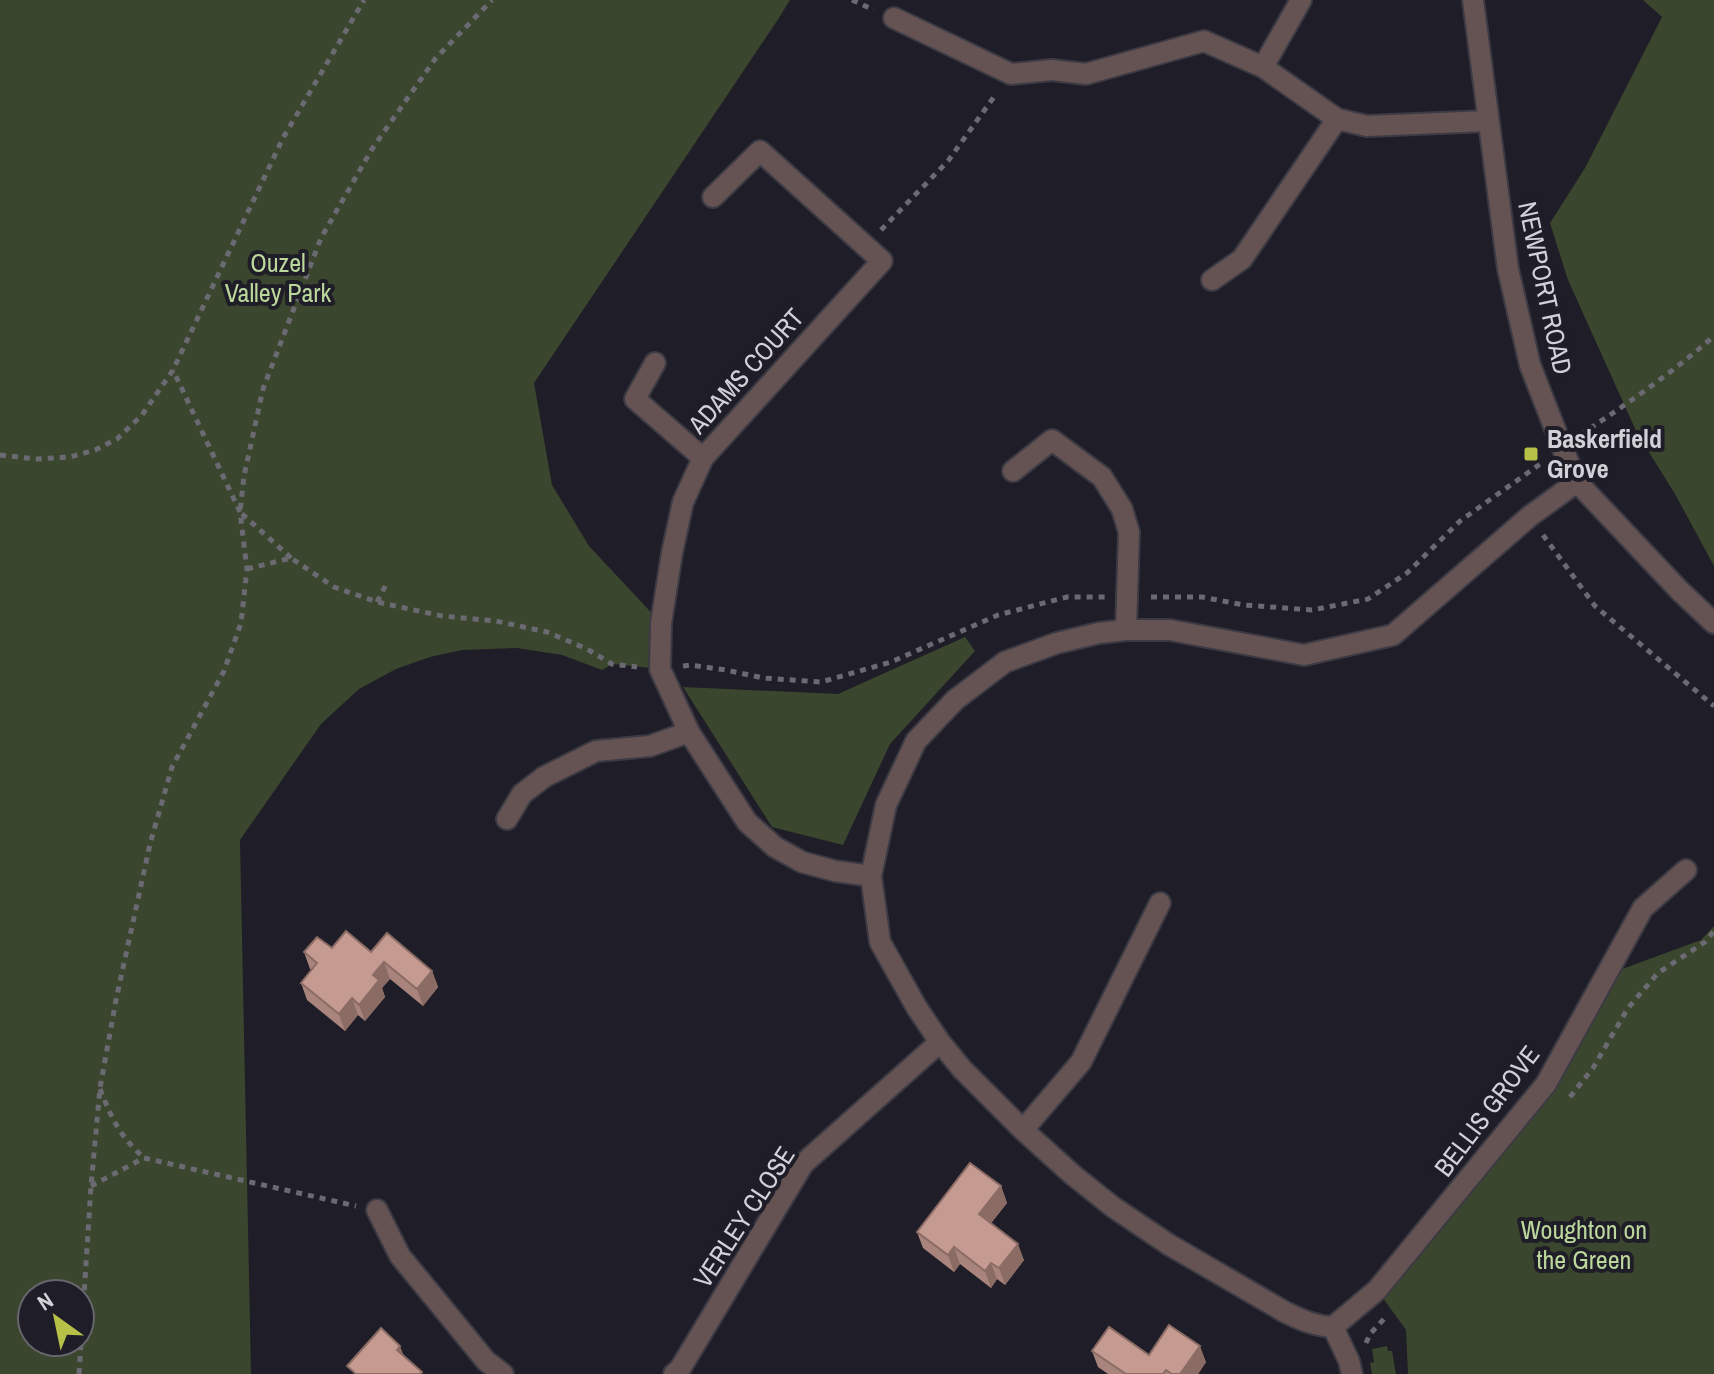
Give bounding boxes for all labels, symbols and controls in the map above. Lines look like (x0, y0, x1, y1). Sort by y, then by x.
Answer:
street label: NEWPORT ROAD (1510, 198, 1581, 377)
park label: Ouzel Valley Park (225, 245, 331, 310)
street label: ADAMS COURT (679, 301, 811, 442)
place label: Baskerfield Grove (1547, 421, 1662, 486)
marker: Baskerfield Grove (1522, 445, 1540, 463)
street label: BELLIS GROVE (1426, 1038, 1547, 1183)
street label: VERLEY CLOSE (685, 1139, 802, 1294)
park label: Woughton on the Green (1521, 1212, 1647, 1277)
north arrow (16, 1278, 96, 1358)
text: N (31, 1285, 59, 1317)

